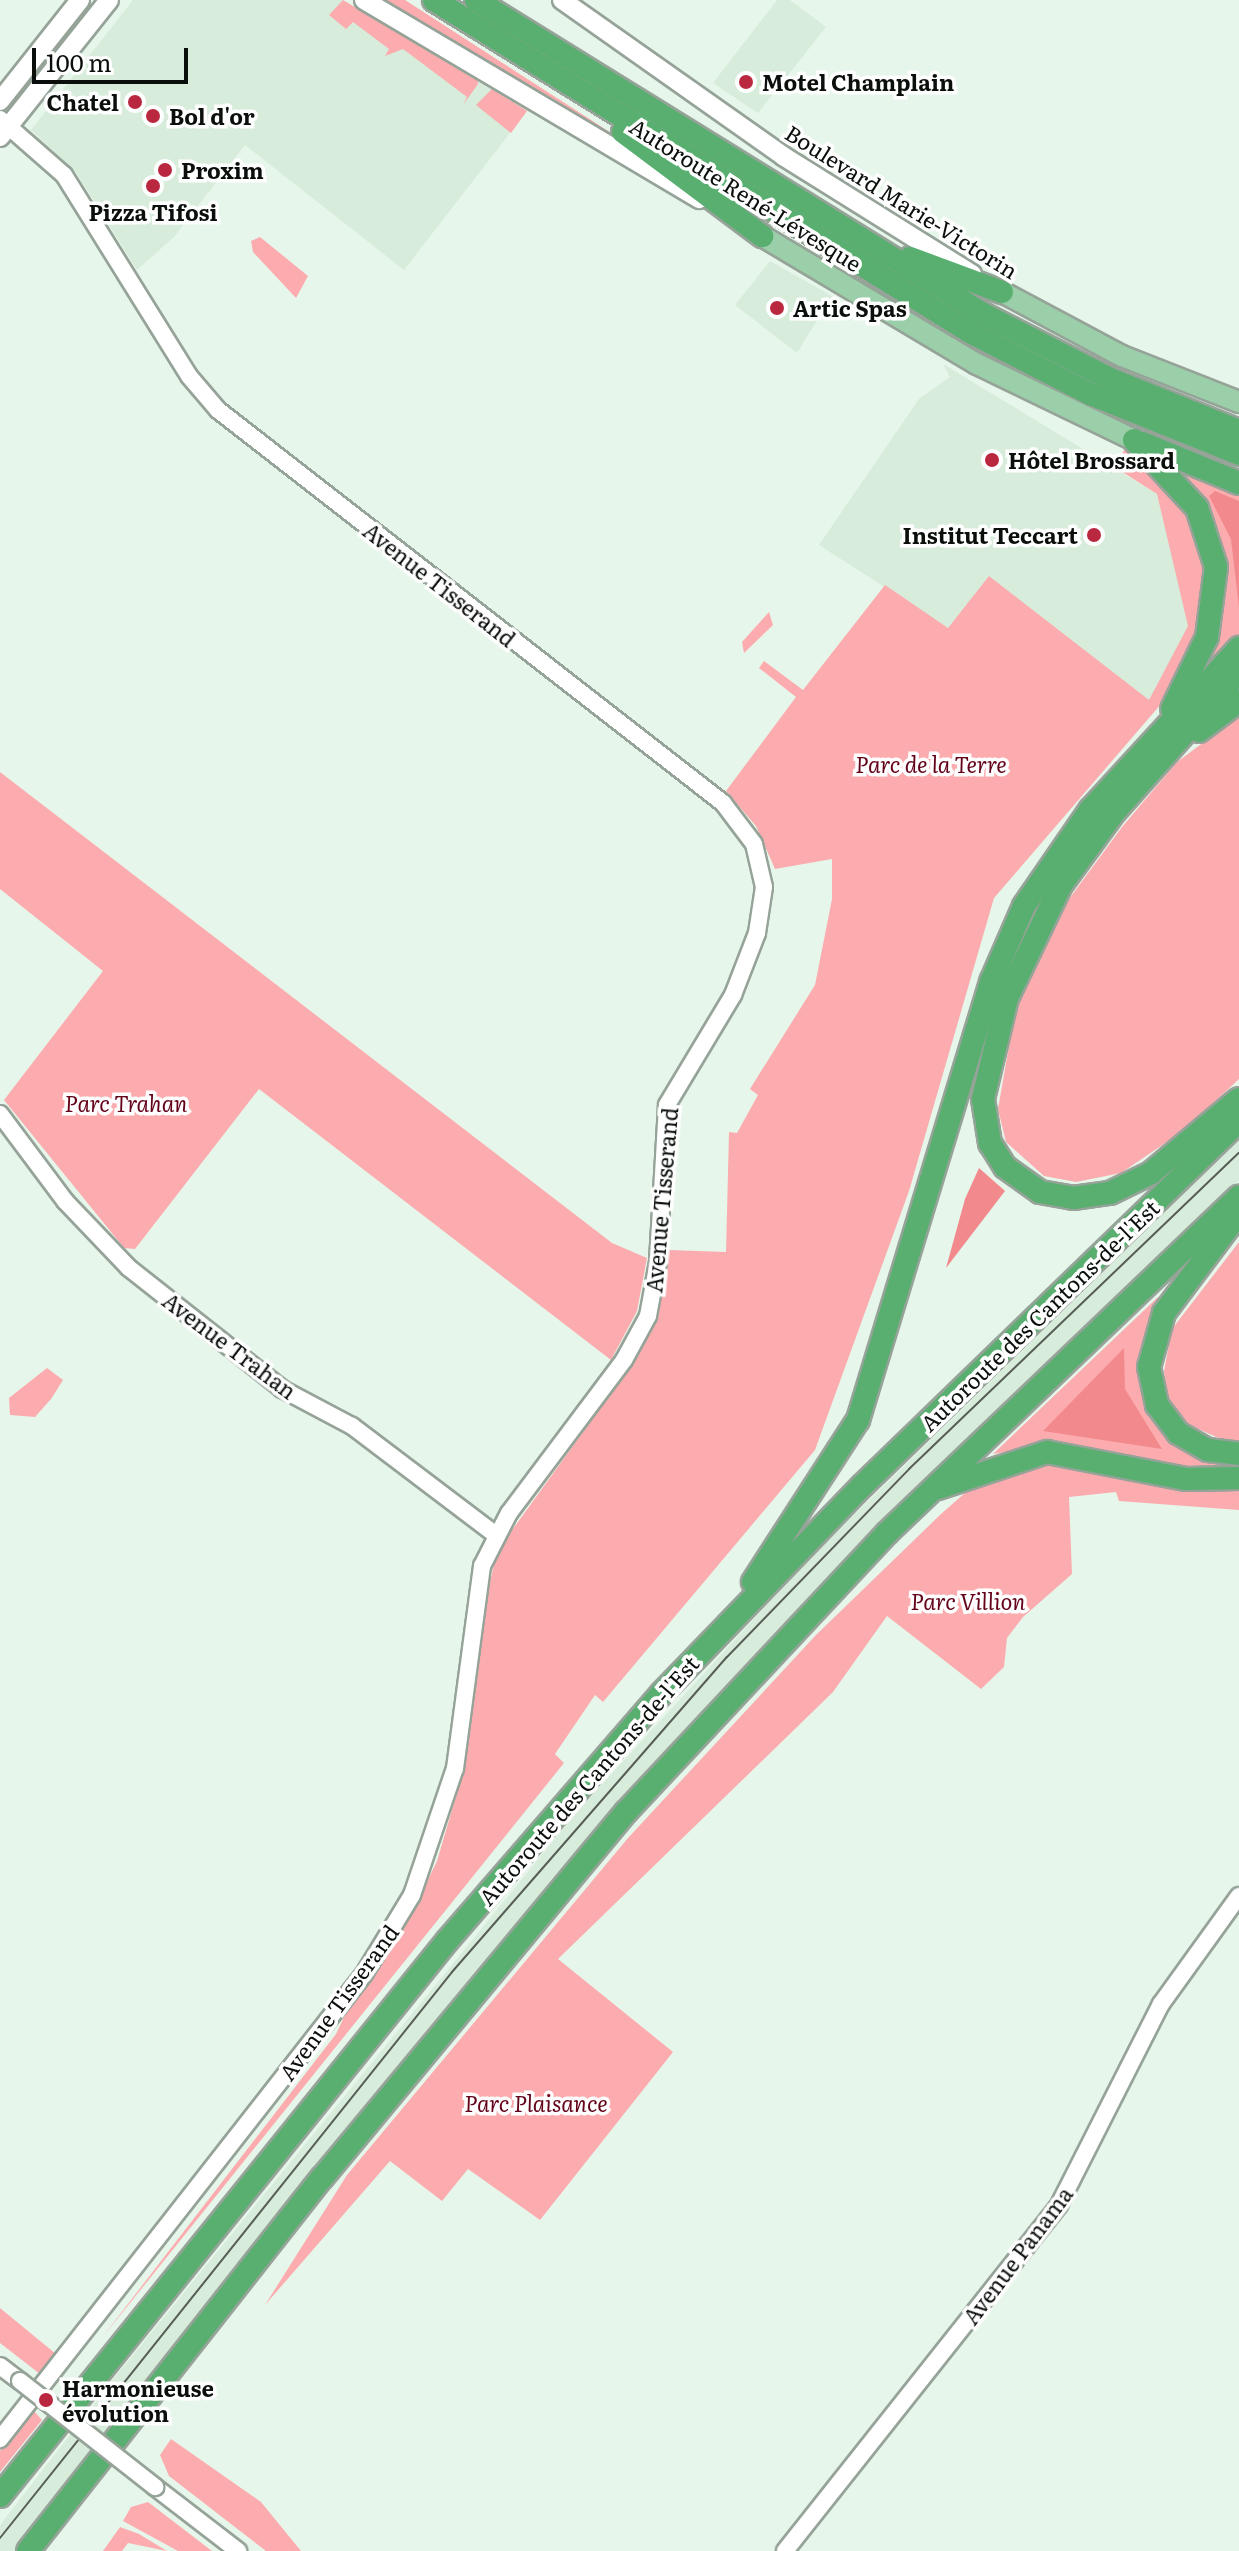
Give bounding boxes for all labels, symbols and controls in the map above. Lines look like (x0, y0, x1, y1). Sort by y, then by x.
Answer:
scale bar (36, 32, 192, 82)
text: 100 m (46, 44, 112, 79)
place label: Motel Champlain (762, 69, 954, 95)
marker: Motel Champlain (737, 73, 755, 91)
place label: Chatel (47, 89, 119, 115)
marker: Chatel (126, 93, 144, 111)
place label: Bol d'or (169, 103, 255, 129)
marker: Bol d'or (144, 107, 162, 125)
street label: Autoroute René-Lévesque (625, 112, 867, 276)
street label: Boulevard Marie-Victorin (781, 119, 1023, 283)
place label: Proxim (181, 157, 264, 183)
marker: Proxim (156, 161, 174, 179)
marker: Pizza Tifosi (144, 177, 162, 195)
place label: Pizza Tifosi (88, 199, 218, 225)
place label: Artic Spas (793, 295, 907, 321)
marker: Artic Spas (768, 299, 786, 317)
place label: Hôtel Brossard (1008, 447, 1175, 473)
marker: Hôtel Brossard (983, 451, 1001, 469)
street label: Avenue Tisserand (359, 516, 521, 652)
place label: Institut Teccart (902, 522, 1078, 548)
marker: Institut Teccart (1085, 526, 1103, 544)
park label: Parc de la Terre (855, 751, 1007, 777)
park label: Parc Trahan (65, 1090, 187, 1116)
street label: Avenue Tisserand (640, 1106, 682, 1294)
street label: Autoroute des Cantons-de-l'Est (914, 1194, 1164, 1436)
street label: Avenue Trahan (158, 1286, 302, 1404)
park label: Parc Villion (911, 1588, 1025, 1614)
street label: Autoroute des Cantons-de-l'Est (473, 1650, 703, 1910)
street label: Avenue Tisserand (273, 1919, 403, 2085)
park label: Parc Plaisance (464, 2090, 608, 2116)
street label: Avenue Panama (957, 2181, 1077, 2329)
place label: Harmonieuse évolution (62, 2374, 214, 2426)
marker: Harmonieuse évolution (37, 2391, 55, 2409)

